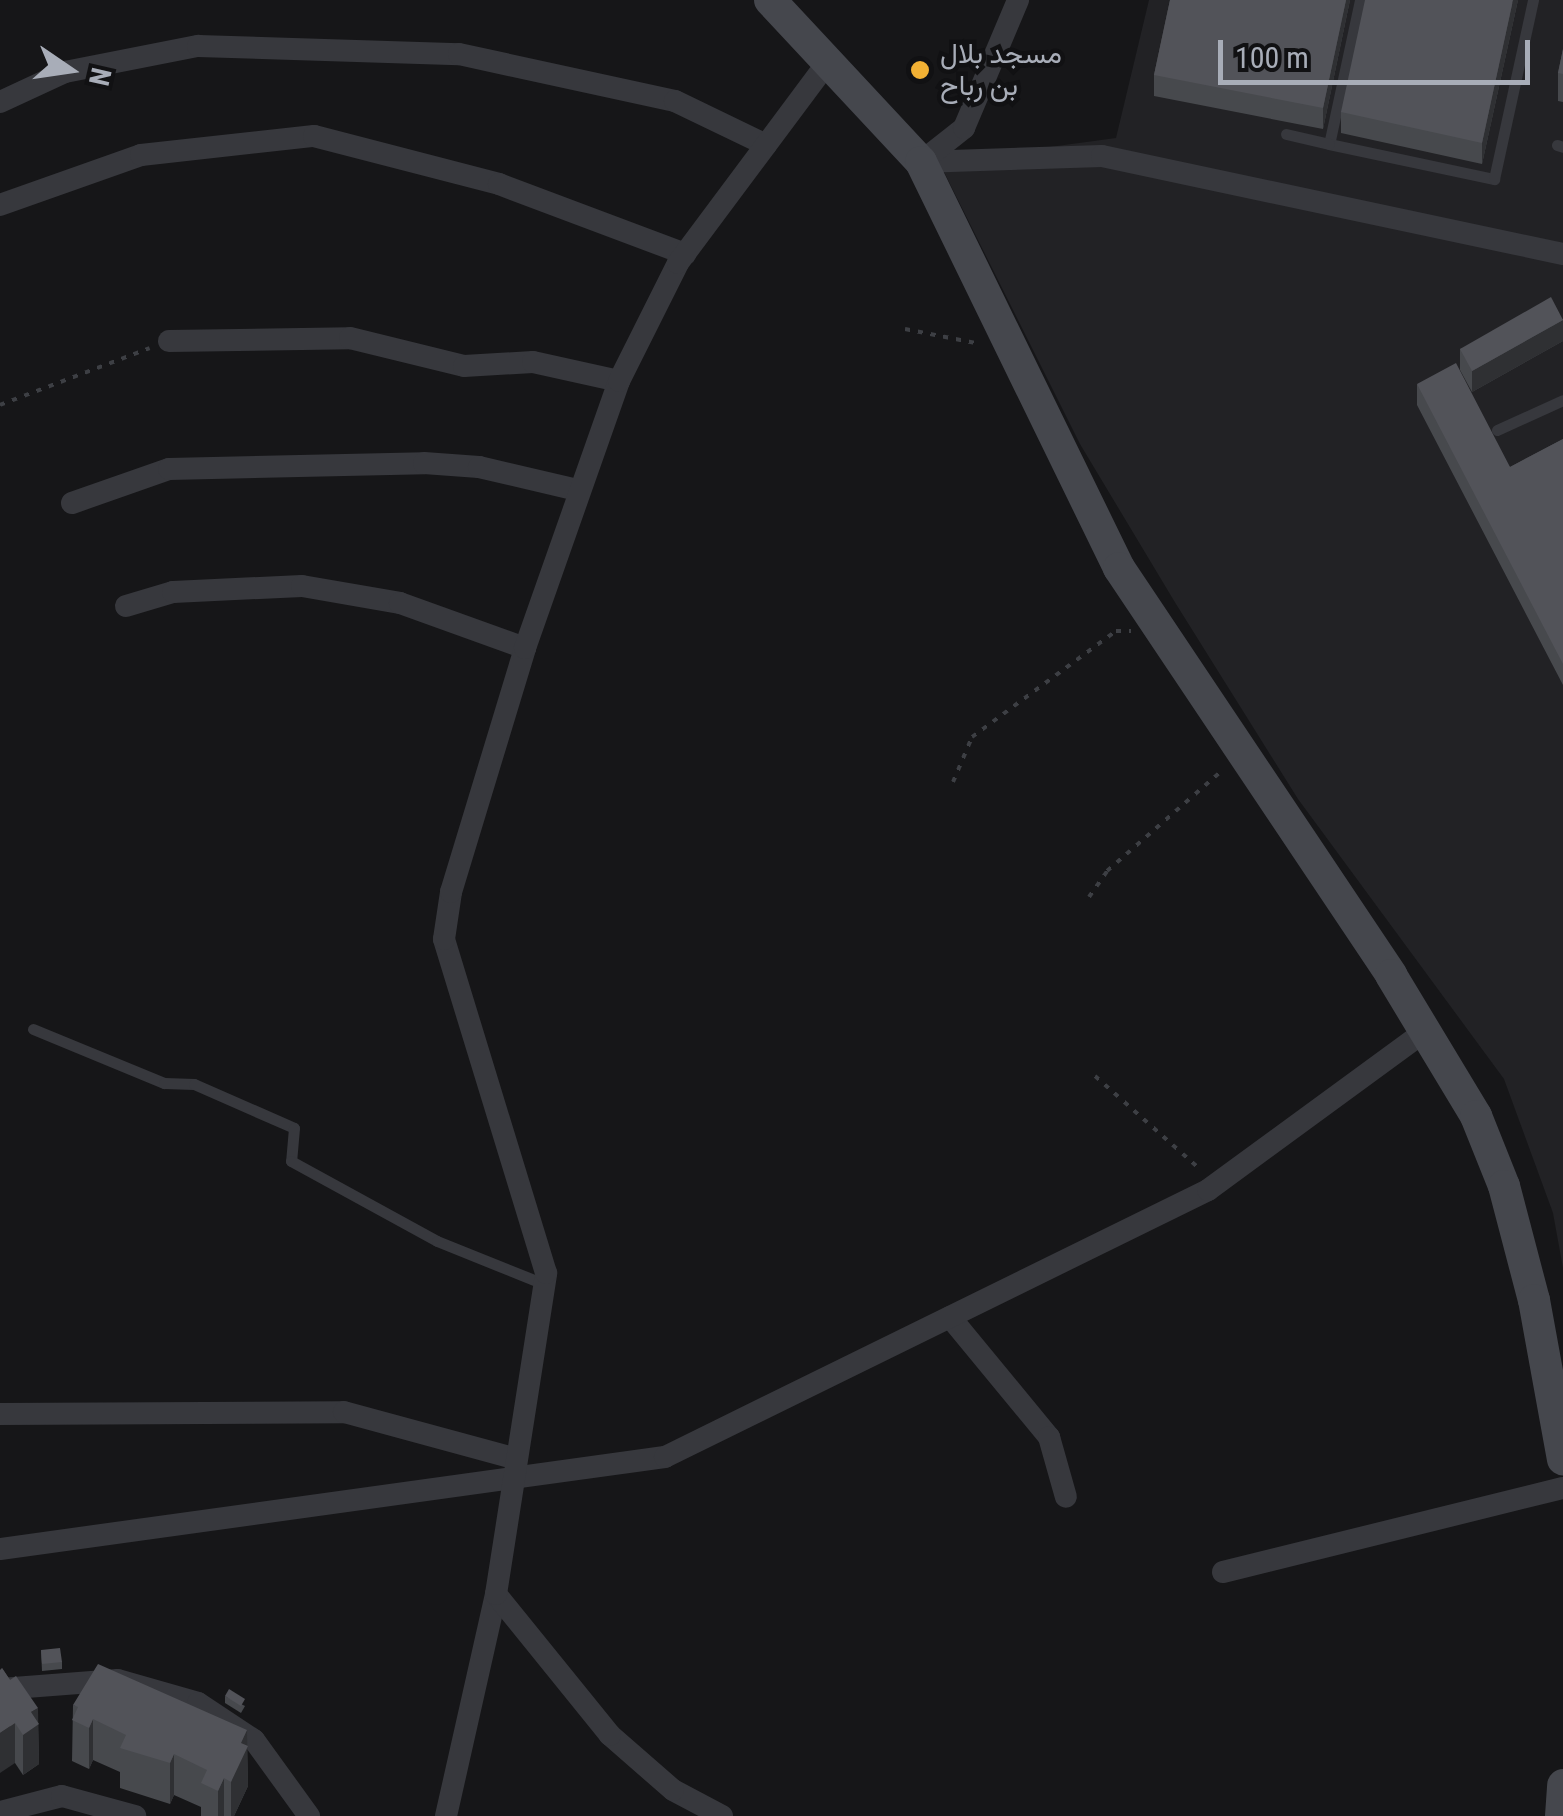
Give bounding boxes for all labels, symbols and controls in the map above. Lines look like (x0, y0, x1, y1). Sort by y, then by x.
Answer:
north arrow (20, 20, 120, 120)
scale bar (1223, 20, 1536, 82)
place label: مسجد بلال بن رباح (940, 37, 1062, 103)
text: 100 m (1235, 40, 1309, 75)
marker: مسجد بلال بن رباح (909, 59, 931, 81)
text: N (82, 65, 118, 89)

